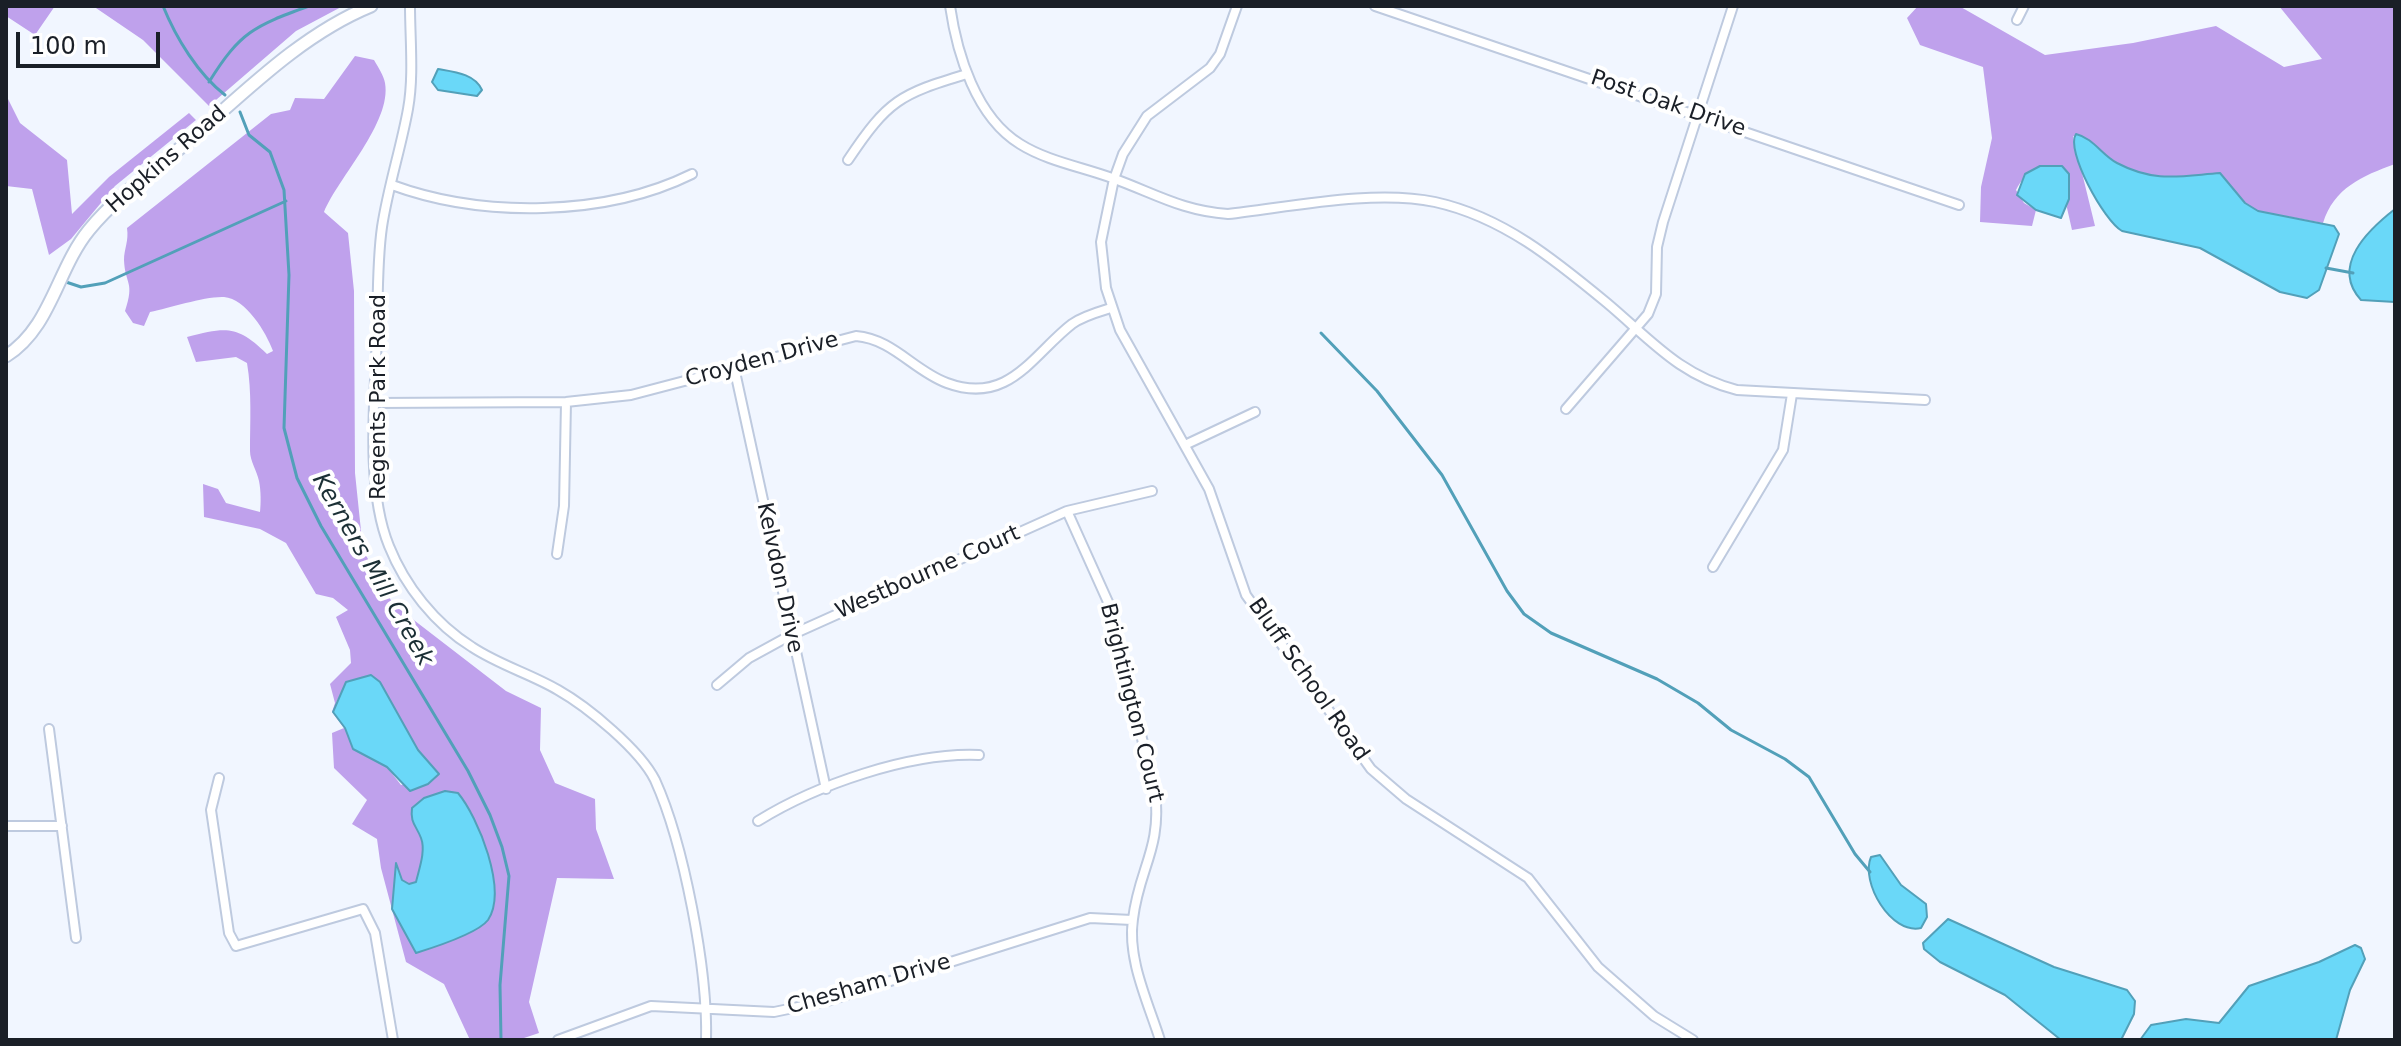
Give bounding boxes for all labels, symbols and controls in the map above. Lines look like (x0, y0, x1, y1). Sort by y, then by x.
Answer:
scale bar (20, 16, 164, 66)
text: 100 m (30, 32, 107, 60)
street label: Post Oak Drive (1587, 65, 1749, 143)
street label: Hopkins Road (102, 101, 232, 219)
street label: Regents Park Road (366, 294, 392, 500)
street label: Croyden Drive (683, 327, 841, 393)
water label: Kerners Mill Creek (305, 468, 439, 672)
street label: Kelvdon Drive (750, 500, 808, 656)
street label: Westbourne Court (832, 520, 1024, 626)
street label: Bluff School Road (1242, 594, 1374, 766)
street label: Brightington Court (1093, 601, 1169, 805)
street label: Chesham Drive (784, 949, 954, 1021)

